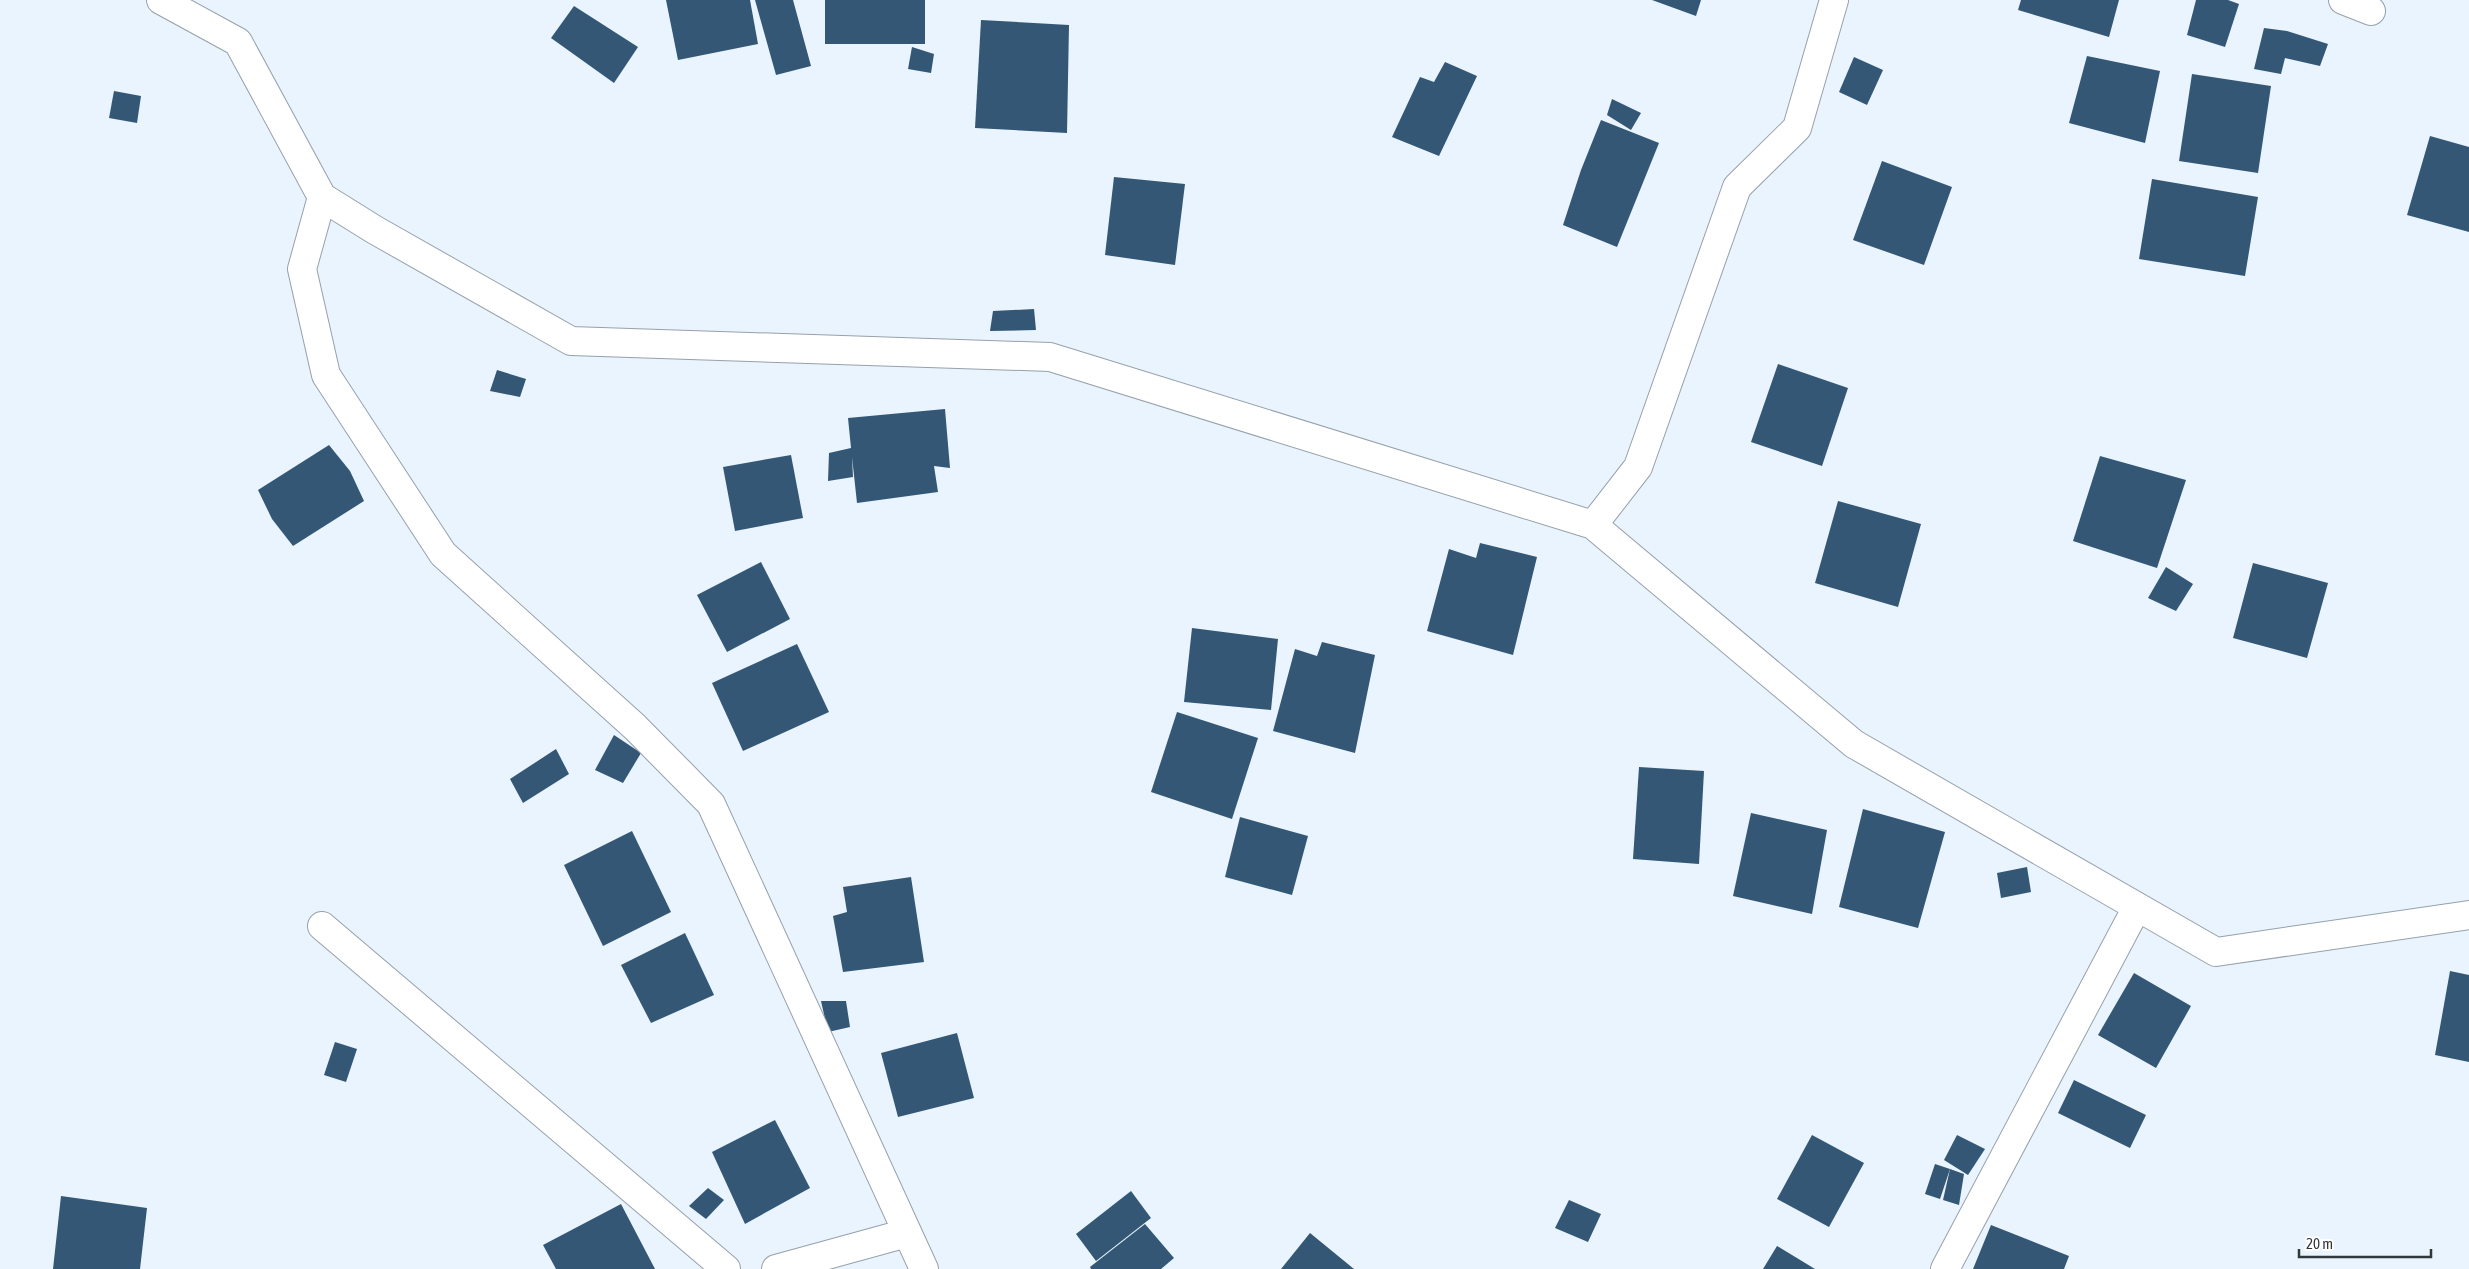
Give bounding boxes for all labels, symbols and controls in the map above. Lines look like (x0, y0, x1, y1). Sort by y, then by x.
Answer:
scale bar (2299, 1226, 2432, 1258)
text: 20 m (2306, 1235, 2333, 1252)

